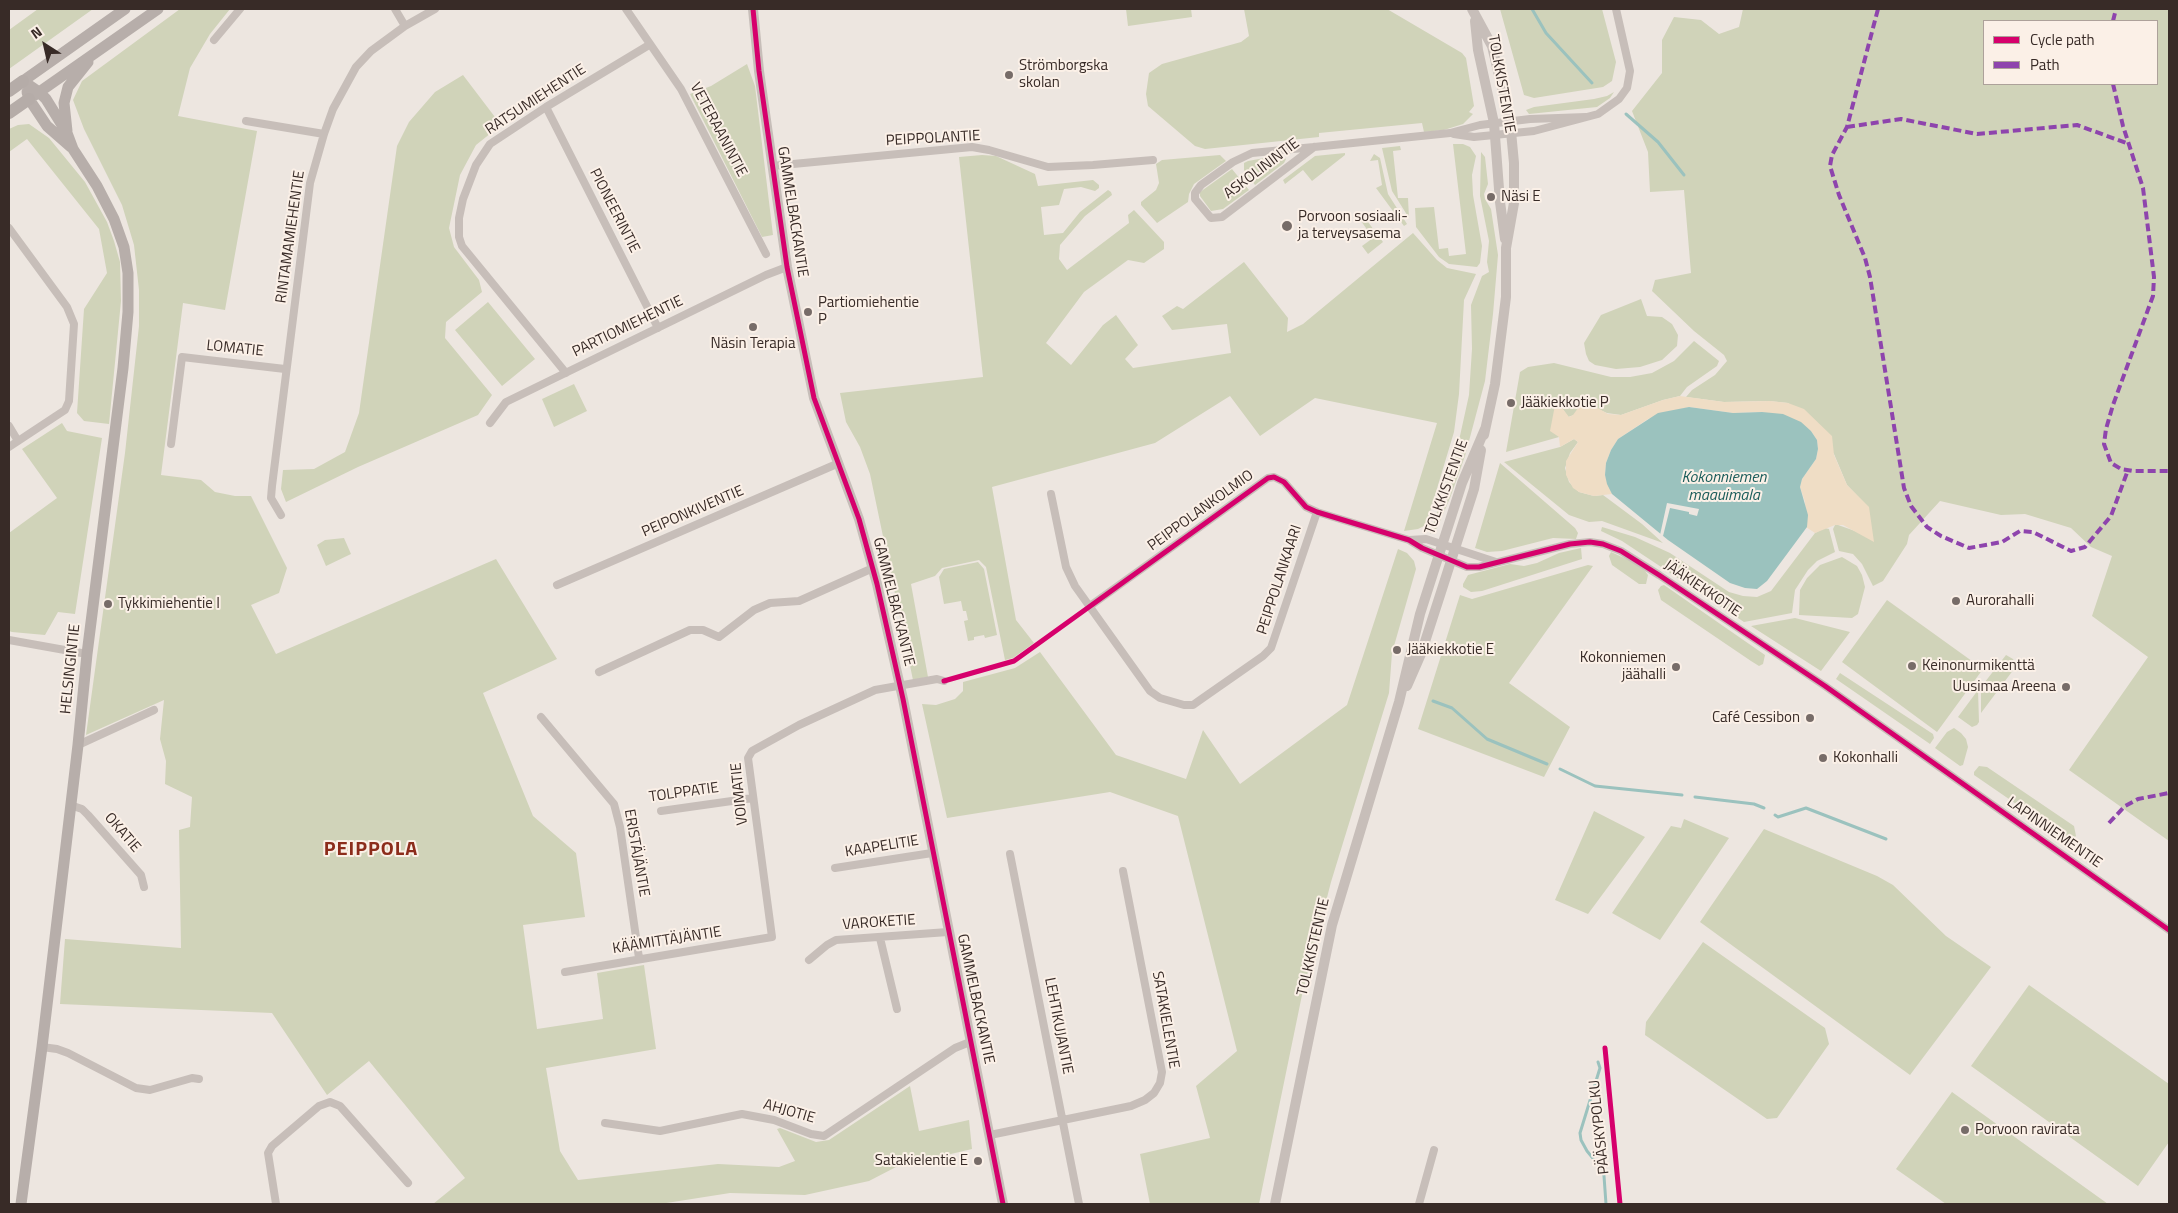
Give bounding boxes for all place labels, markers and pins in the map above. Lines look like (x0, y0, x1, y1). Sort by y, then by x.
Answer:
place label: Strömborgska skolan (1019, 57, 1108, 92)
marker: Strömborgska skolan (1003, 69, 1015, 81)
place label: Näsi E (1501, 188, 1541, 206)
marker: Näsi E (1485, 191, 1497, 203)
place label: Porvoon sosiaali- ja terveysasema (1298, 208, 1408, 243)
marker: Porvoon sosiaali- ja terveysasema (1280, 219, 1294, 233)
place label: Partiomiehentie P (818, 294, 919, 329)
marker: Partiomiehentie P (802, 306, 814, 318)
marker: Näsin Terapia (747, 321, 759, 333)
place label: Näsin Terapia (711, 335, 795, 353)
place label: Jääkiekkotie P (1521, 394, 1609, 412)
marker: Jääkiekkotie P (1505, 397, 1517, 409)
place label: Aurorahalli (1966, 592, 2034, 610)
place label: Tykkimiehentie I (118, 595, 220, 613)
marker: Aurorahalli (1950, 595, 1962, 607)
marker: Tykkimiehentie I (102, 598, 114, 610)
place label: Jääkiekkotie E (1407, 641, 1494, 659)
marker: Jääkiekkotie E (1391, 644, 1403, 656)
place label: Kokonniemen jäähalli (1580, 649, 1666, 684)
place label: Keinonurmikenttä (1922, 657, 2035, 675)
marker: Keinonurmikenttä (1906, 660, 1918, 672)
marker: Kokonniemen jäähalli (1670, 661, 1682, 673)
place label: Uusimaa Areena (1953, 678, 2056, 696)
marker: Uusimaa Areena (2060, 681, 2072, 693)
place label: Café Cessibon (1712, 709, 1800, 727)
marker: Café Cessibon (1804, 712, 1816, 724)
place label: Kokonhalli (1833, 749, 1898, 767)
marker: Kokonhalli (1817, 752, 1829, 764)
place label: Porvoon ravirata (1975, 1121, 2080, 1139)
marker: Porvoon ravirata (1959, 1124, 1971, 1136)
place label: Satakielentie E (875, 1152, 968, 1170)
marker: Satakielentie E (972, 1155, 984, 1167)

